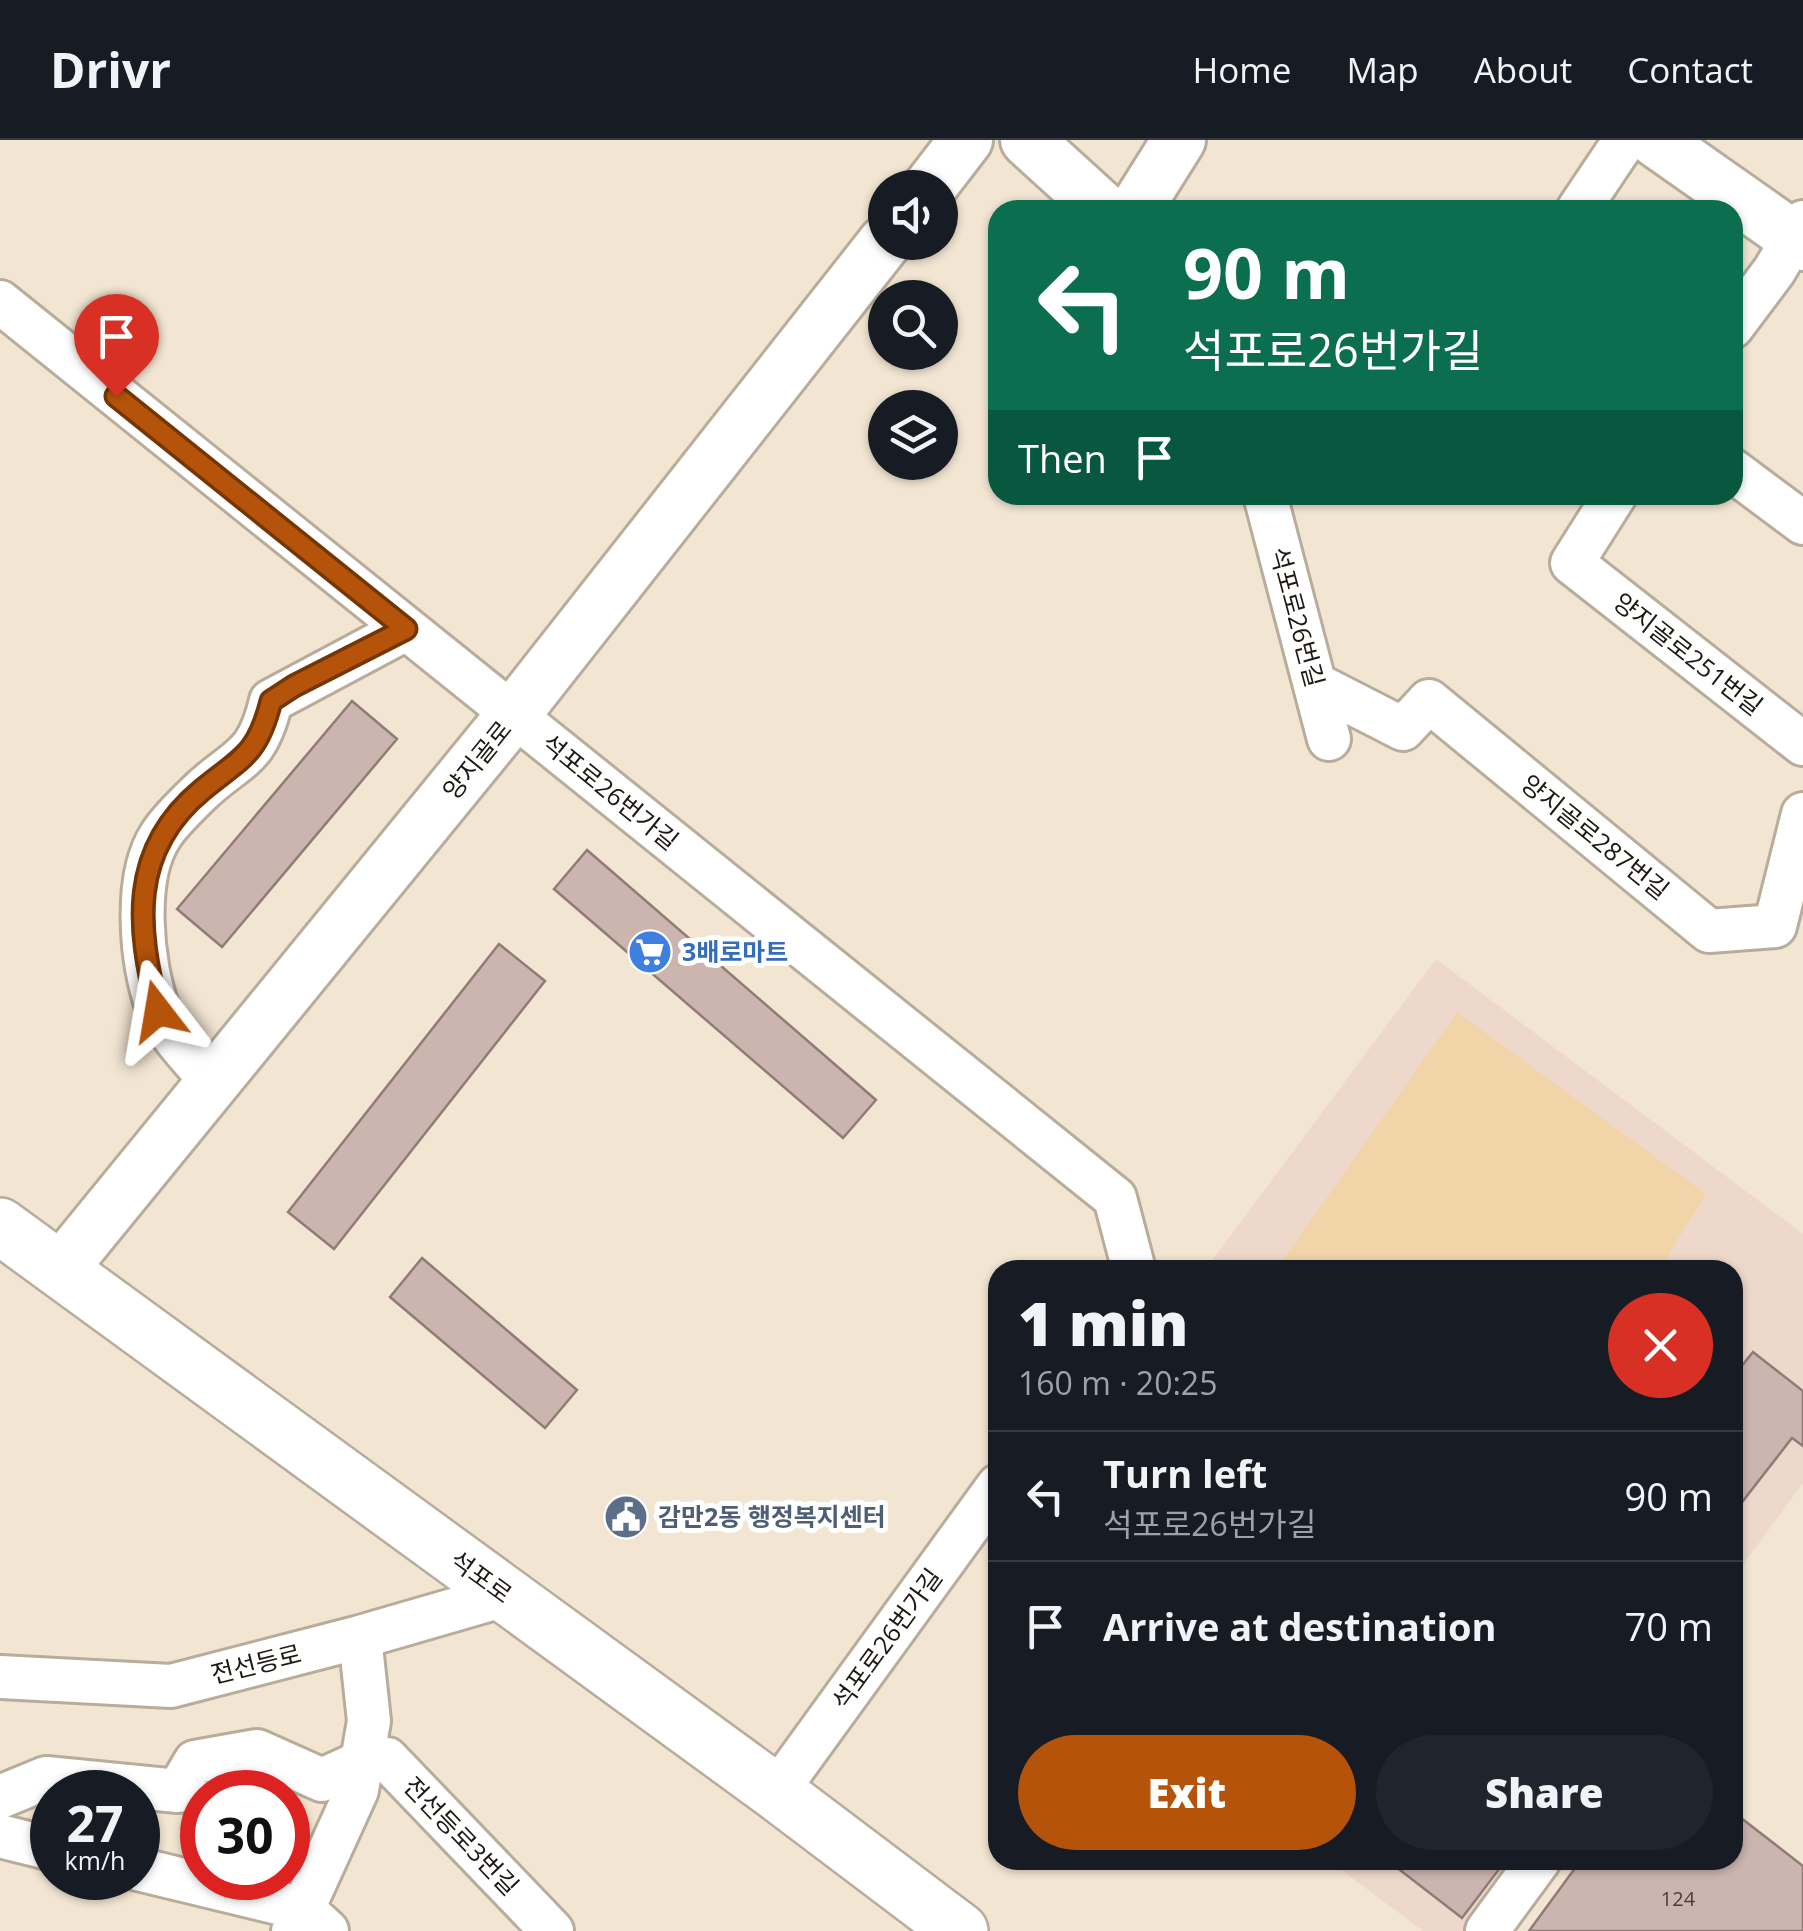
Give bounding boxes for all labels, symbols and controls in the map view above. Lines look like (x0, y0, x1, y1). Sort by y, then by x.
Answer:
text: Drivr (50, 37, 171, 102)
text: Home (1192, 46, 1291, 93)
text: Map (1346, 46, 1419, 93)
text: About (1474, 46, 1572, 93)
text: Contact (1627, 46, 1753, 93)
map controls (868, 170, 958, 480)
button: sound (868, 170, 958, 260)
text: 90 m (1183, 224, 1350, 320)
icon: left (1018, 240, 1148, 370)
button: search (868, 280, 958, 370)
pin (74, 294, 159, 397)
icon: arrive (89, 309, 144, 364)
text: 석포로26번가길 (1183, 319, 1483, 380)
button: layers (868, 390, 958, 480)
icon: arrive (1127, 430, 1182, 485)
text: Then (1018, 432, 1107, 484)
street label: 석포로26번길 (1263, 543, 1333, 690)
street label: 양지골로251번길 (1607, 584, 1770, 722)
street label: 양지골로 (434, 713, 518, 806)
street label: 석포로26번가길 (535, 726, 686, 857)
street label: 양지골로287번길 (1515, 766, 1677, 906)
supermarket icon: 3배로마트 (627, 929, 673, 975)
place label: 3배로마트 (682, 934, 788, 968)
position arrow (106, 959, 210, 1063)
text: 1 min (1018, 1282, 1188, 1364)
button: close (1608, 1293, 1713, 1398)
text: 160 m · 20:25 (1018, 1361, 1217, 1404)
text: Turn left (1103, 1447, 1267, 1499)
icon: left (1018, 1469, 1073, 1524)
text: 90 m (1624, 1470, 1713, 1522)
public building icon: 감만2동 행정복지센터 (603, 1494, 649, 1540)
place label: 감만2동 행정복지센터 (658, 1499, 886, 1533)
text: 석포로26번가길 (1103, 1502, 1316, 1545)
street label: 석포로 (444, 1542, 519, 1610)
street label: 석포로26번가길 (823, 1561, 949, 1716)
icon: arrive (1018, 1599, 1073, 1654)
text: Arrive at destination (1103, 1600, 1497, 1652)
text: 70 m (1624, 1600, 1713, 1652)
street label: 전선등로 (207, 1635, 305, 1691)
button: Exit (1018, 1735, 1356, 1850)
button: Share (1376, 1735, 1713, 1850)
street label: 전선등로3번길 (397, 1769, 527, 1902)
speed limit sign: 30 (180, 1770, 310, 1900)
text: 27 (66, 1789, 124, 1857)
text: km/h (65, 1843, 125, 1877)
house number: 124 (1661, 1885, 1696, 1912)

